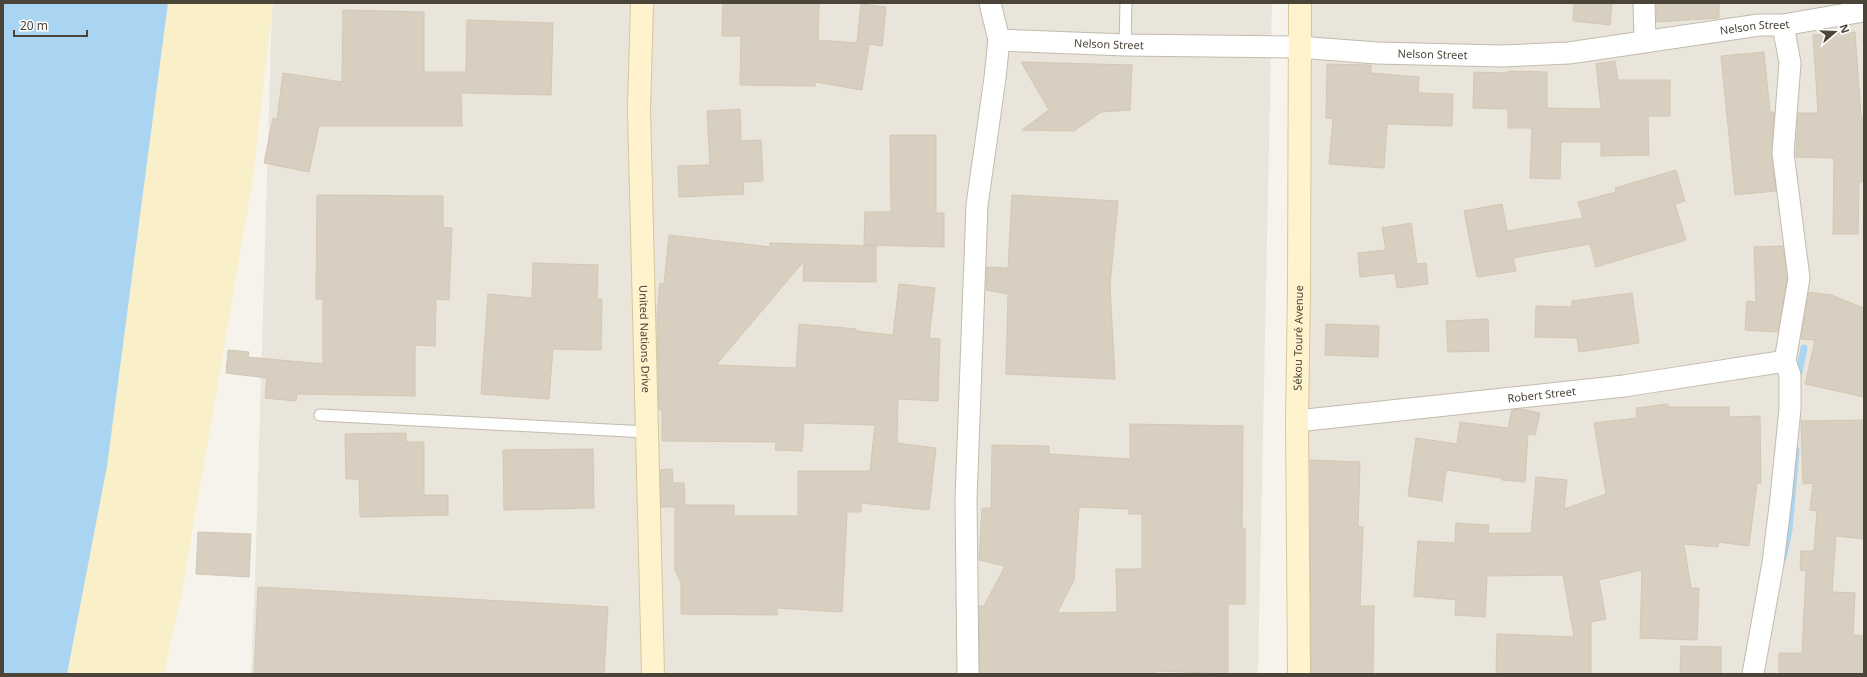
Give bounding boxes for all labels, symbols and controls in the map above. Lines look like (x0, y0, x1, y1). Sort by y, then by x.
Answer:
scale bar (14, 12, 87, 38)
north arrow (1815, 12, 1855, 52)
street label: Nelson Street (1719, 16, 1791, 38)
text: 20 m (20, 17, 48, 34)
text: N (1836, 22, 1853, 35)
street label: Nelson Street (1074, 35, 1144, 52)
street label: Nelson Street (1398, 45, 1468, 62)
street label: United Nations Drive (636, 285, 654, 393)
street label: Sékou Touré Avenue (1289, 285, 1306, 391)
street label: Robert Street (1507, 383, 1577, 405)

